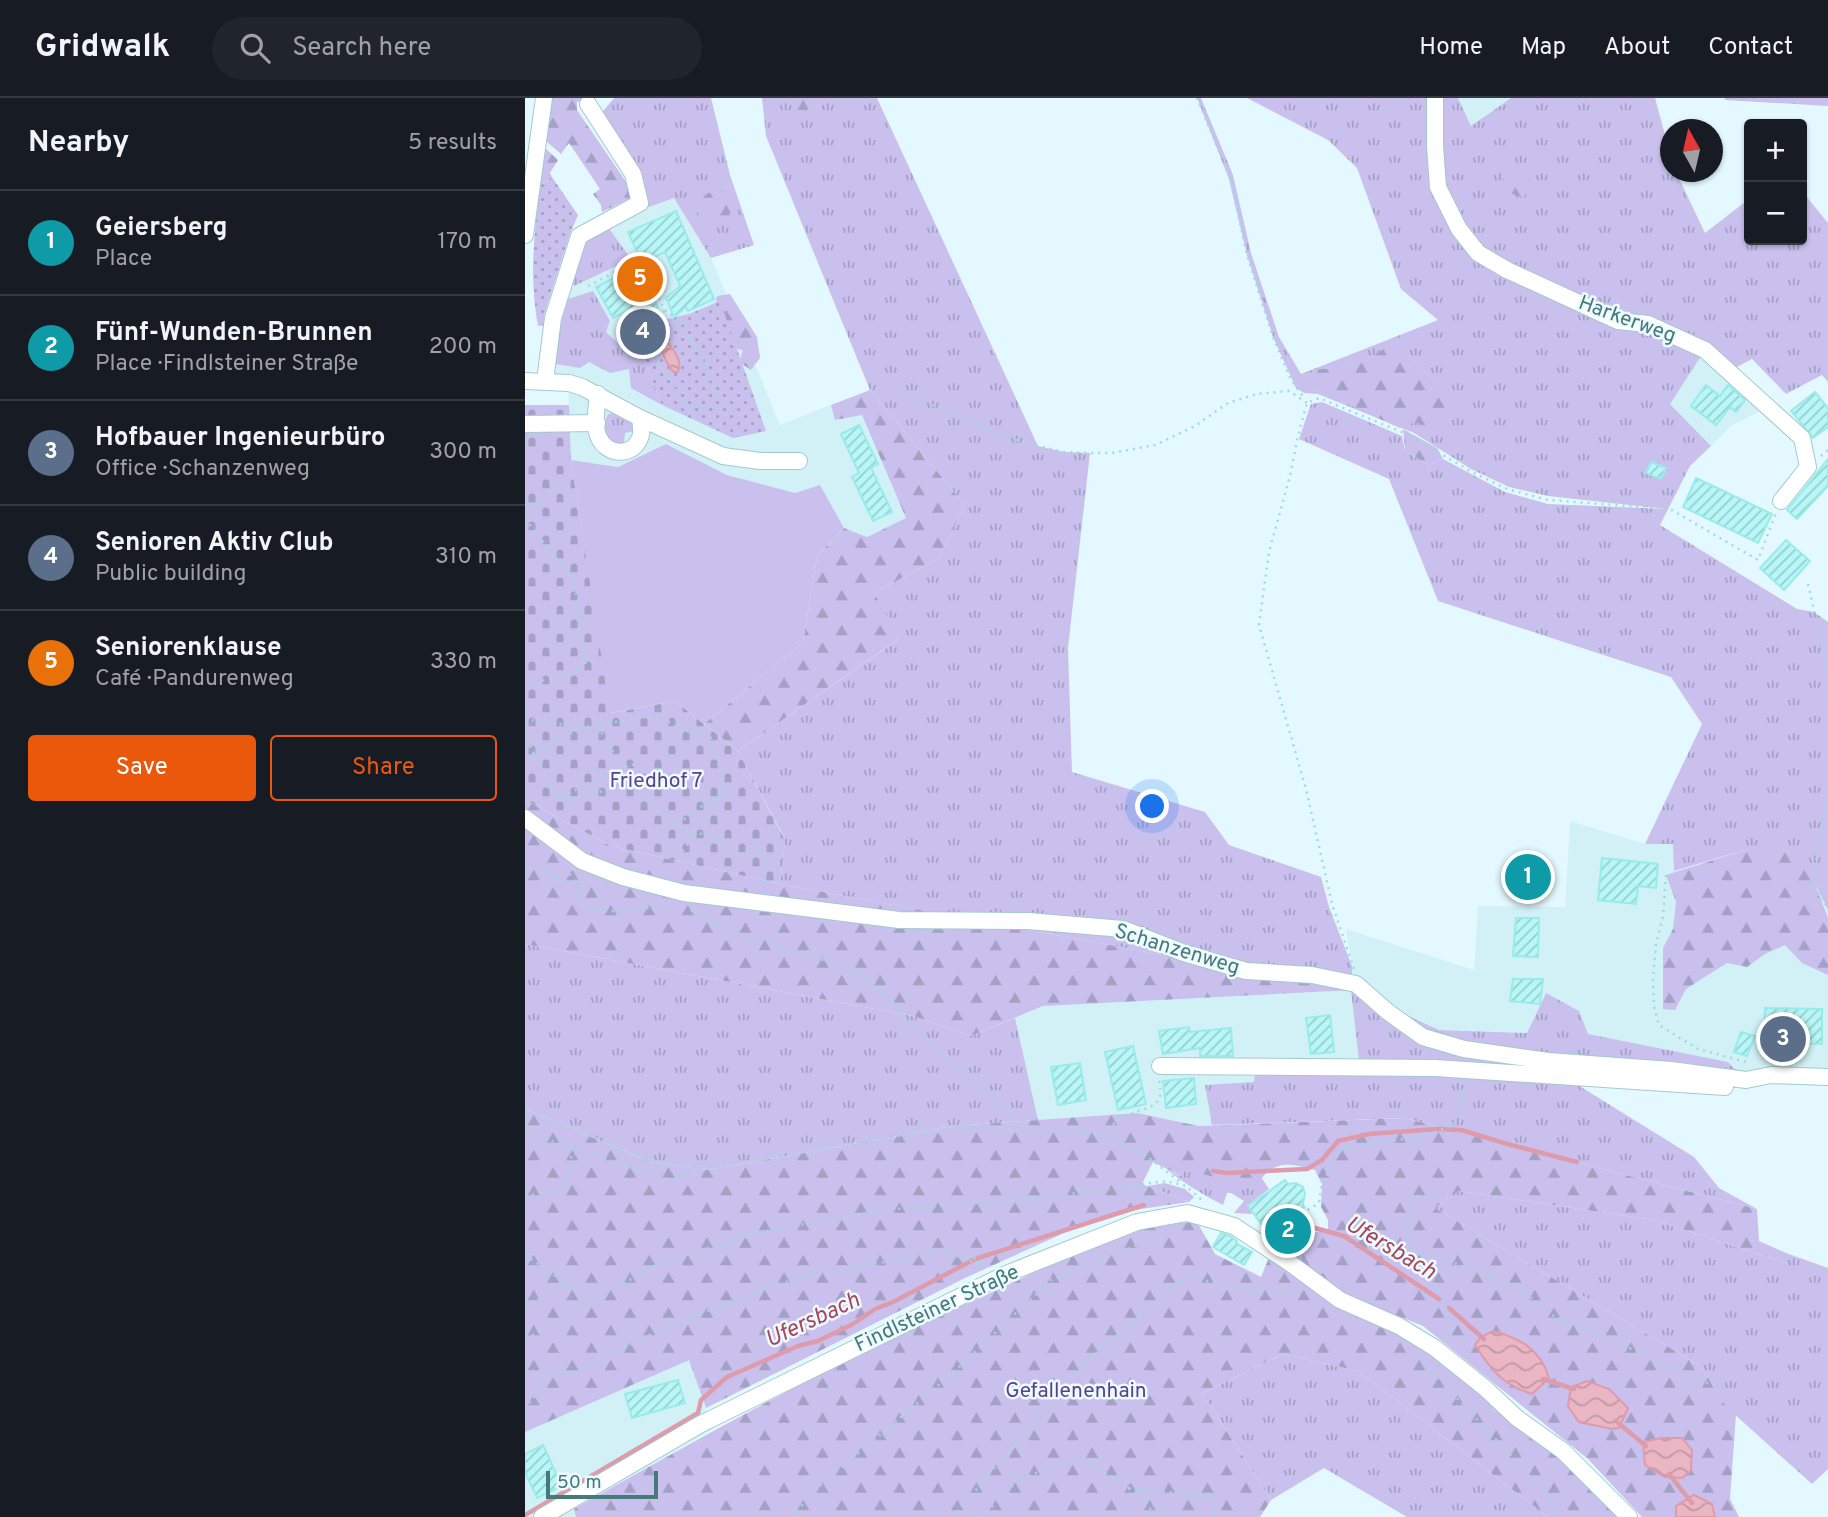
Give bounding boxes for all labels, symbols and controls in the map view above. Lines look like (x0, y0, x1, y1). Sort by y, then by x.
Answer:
search box (212, 17, 702, 80)
text: Gridwalk (35, 27, 170, 69)
icon: search (236, 29, 274, 67)
text: Search here (292, 32, 431, 65)
text: Home (1419, 33, 1483, 63)
text: Map (1521, 33, 1566, 63)
text: About (1604, 33, 1670, 63)
text: Contact (1708, 33, 1793, 63)
north arrow (1660, 119, 1723, 182)
map controls (1744, 119, 1807, 245)
button: + (1744, 119, 1807, 182)
text: Nearby (28, 125, 129, 162)
text: 5 results (408, 129, 497, 158)
button: − (1744, 182, 1807, 245)
text: Geiersberg (95, 212, 227, 245)
text: 1 (46, 228, 56, 257)
text: 170 m (438, 228, 497, 257)
text: Place (95, 245, 152, 274)
pin: 5 (617, 253, 663, 305)
street label: Harkerweg (1574, 290, 1680, 350)
pin: 4 (620, 306, 666, 358)
text: Fünf-Wunden-Brunnen (95, 317, 373, 350)
text: 2 (44, 333, 58, 362)
text: 200 m (429, 333, 497, 362)
text: Place · Findlsteiner Straße (95, 350, 358, 379)
text: Hofbauer Ingenieurbüro (95, 422, 385, 455)
text: 3 (44, 438, 58, 467)
text: 300 m (429, 438, 497, 467)
text: Office · Schanzenweg (95, 455, 310, 484)
text: Senioren Aktiv Club (95, 527, 333, 560)
text: 4 (44, 543, 58, 572)
text: 310 m (435, 543, 497, 572)
text: Public building (95, 560, 247, 589)
text: Seniorenklause (95, 632, 281, 665)
text: 5 (44, 648, 58, 677)
text: 330 m (430, 648, 497, 677)
text: Café · Pandurenweg (95, 665, 294, 694)
button: Save (28, 735, 256, 801)
button: Share (270, 735, 497, 801)
park label: Friedhof 7 (610, 768, 702, 795)
your location (1135, 789, 1169, 823)
pin: 1 (1505, 851, 1551, 903)
street label: Schanzenweg (1111, 918, 1243, 982)
pin: 3 (1760, 1013, 1806, 1065)
pin: 2 (1265, 1205, 1311, 1257)
water label: Ufersbach (1339, 1211, 1441, 1288)
street label: Findlsteiner Straße (850, 1259, 1024, 1359)
water label: Ufersbach (761, 1286, 865, 1355)
park label: Gefallenenhain (1005, 1378, 1147, 1405)
scale bar (546, 1468, 658, 1500)
text: 50 m (557, 1471, 602, 1495)

